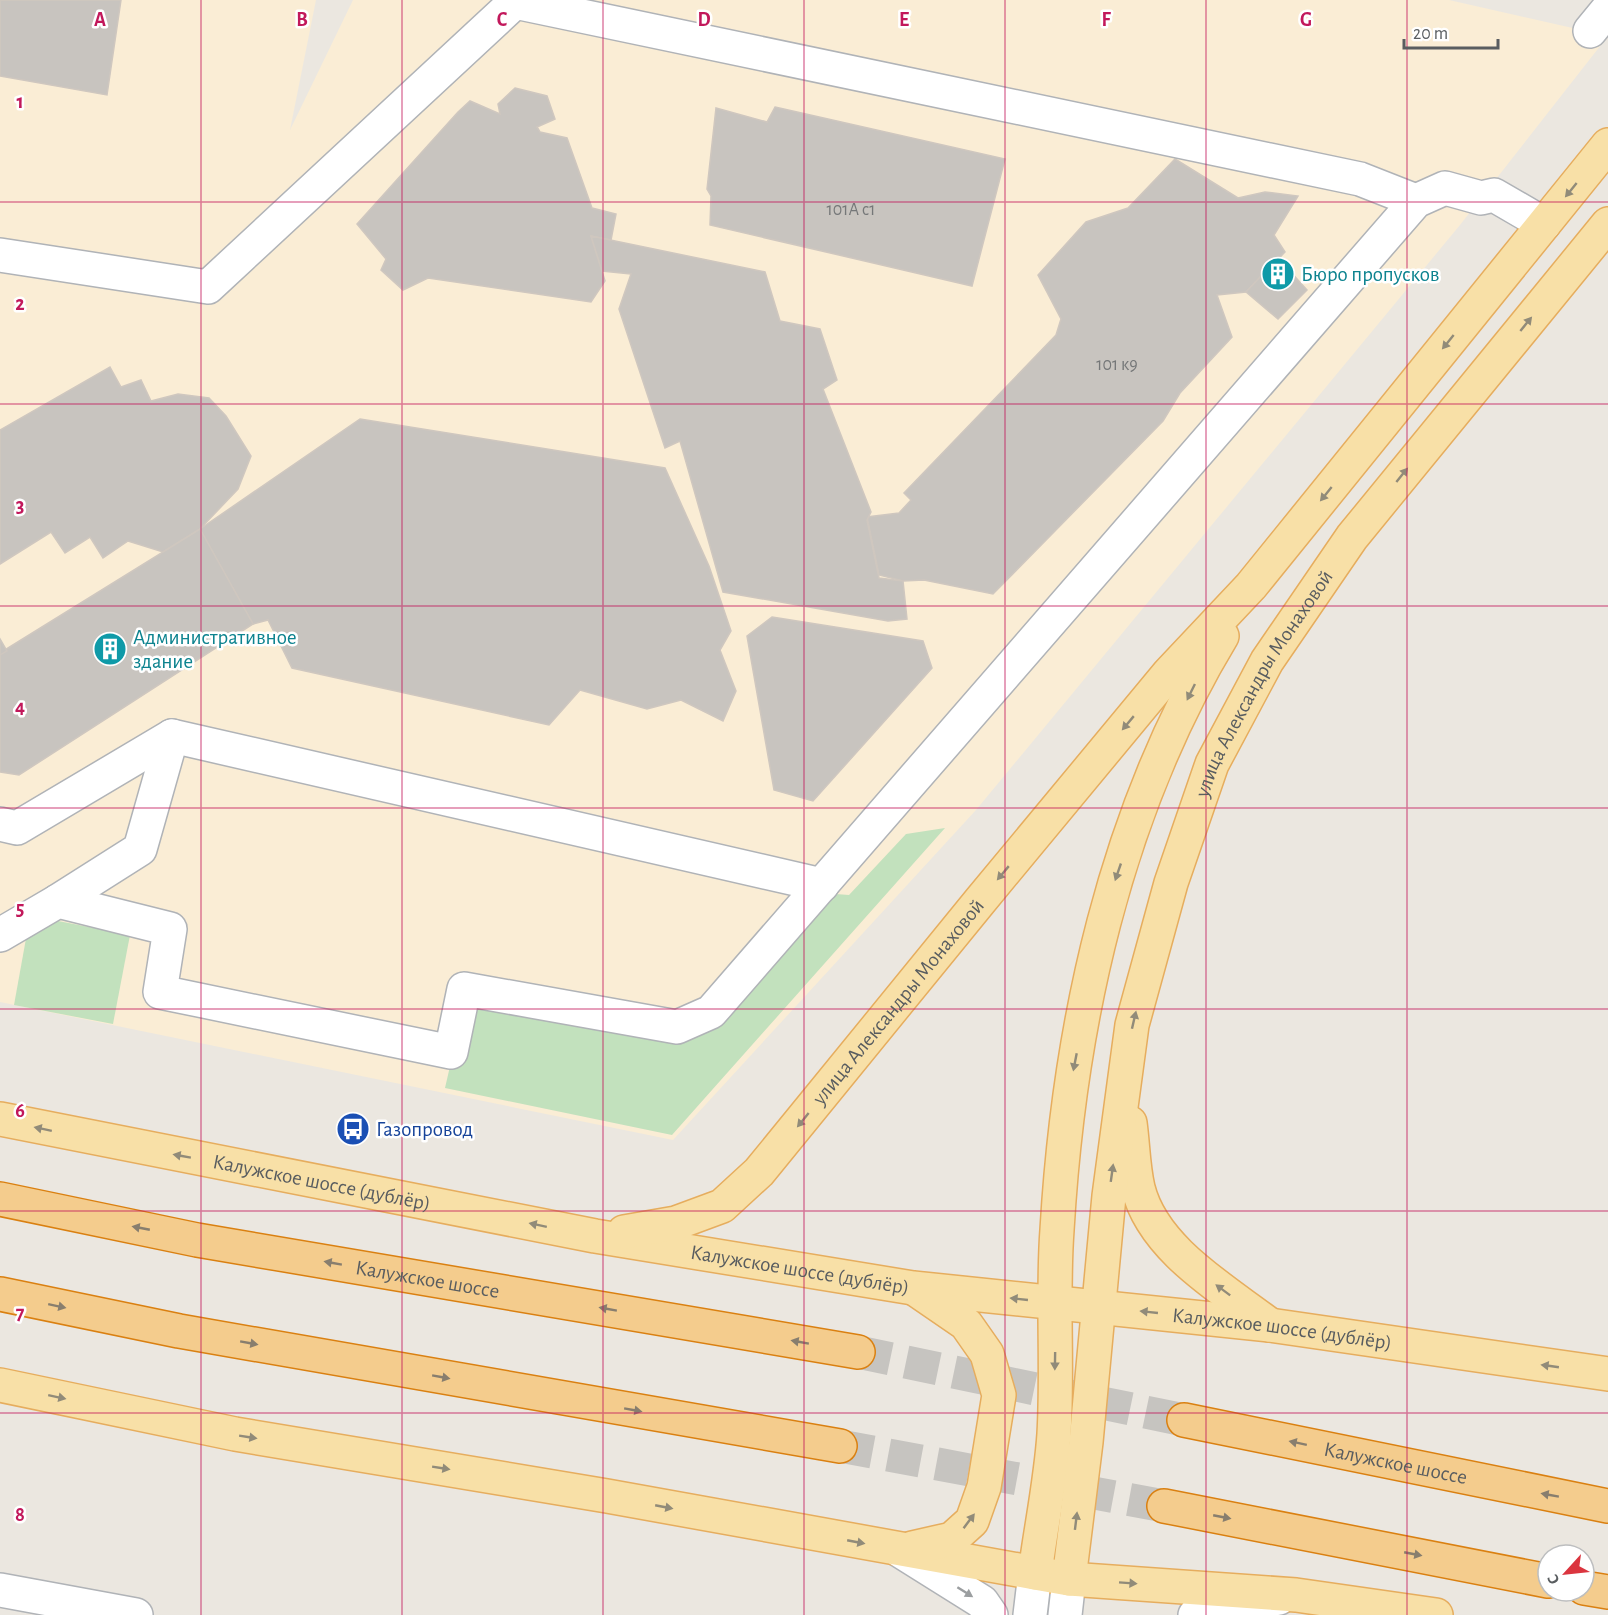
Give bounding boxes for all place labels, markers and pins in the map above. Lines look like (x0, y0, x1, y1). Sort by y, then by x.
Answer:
building icon: Бюро пропусков (1260, 256, 1296, 292)
place label: Бюро пропусков (1301, 264, 1439, 285)
place label: Административное здание (133, 627, 297, 672)
building icon: Административное здание (92, 631, 128, 667)
bus stop icon: Газопровод (335, 1111, 371, 1147)
place label: Газопровод (376, 1119, 473, 1140)

